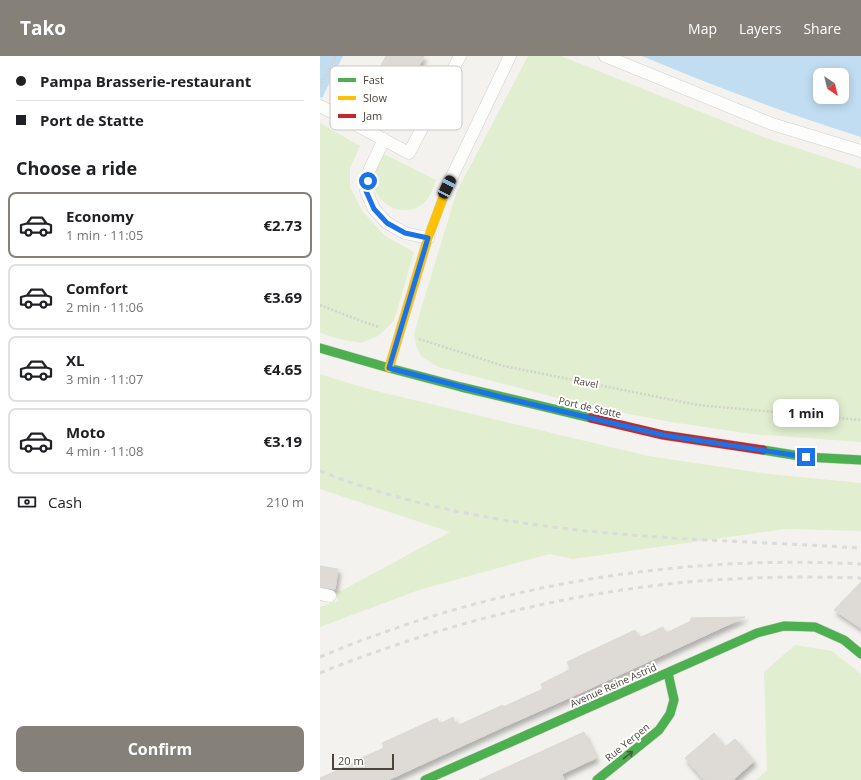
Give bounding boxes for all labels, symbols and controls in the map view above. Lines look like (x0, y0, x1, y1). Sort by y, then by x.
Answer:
text: Tako (20, 15, 66, 41)
text: Map (688, 19, 717, 38)
text: Layers (739, 19, 781, 38)
text: Share (803, 19, 841, 38)
legend (330, 66, 462, 130)
north arrow (813, 68, 849, 104)
map controls (813, 68, 849, 104)
text: Pampa Brasserie-restaurant (40, 71, 251, 91)
text: Fast (363, 72, 384, 87)
text: Slow (363, 90, 387, 105)
text: Jam (362, 108, 382, 123)
text: Port de Statte (40, 110, 144, 130)
text: Choose a ride (16, 156, 137, 180)
route start (359, 172, 377, 190)
car (436, 174, 458, 200)
text: Economy (66, 206, 134, 226)
icon: car (18, 207, 54, 243)
text: €2.73 (263, 215, 302, 235)
text: 1 min · 11:05 (66, 226, 143, 244)
text: Comfort (66, 278, 128, 298)
icon: car (18, 279, 54, 315)
text: €3.69 (263, 287, 302, 307)
text: 2 min · 11:06 (66, 298, 143, 316)
text: XL (66, 350, 84, 370)
icon: car (18, 351, 54, 387)
text: €4.65 (263, 359, 302, 379)
text: 3 min · 11:07 (66, 370, 143, 388)
street label: Ravel (572, 373, 600, 391)
street label: Port de Statte (557, 393, 623, 421)
callout: 1 min (773, 399, 839, 427)
text: 1 min (788, 404, 824, 422)
text: Moto (66, 422, 105, 442)
icon: car (18, 423, 54, 459)
text: €3.19 (263, 431, 302, 451)
text: 4 min · 11:08 (66, 442, 143, 460)
route end (797, 448, 815, 466)
icon: cash (16, 491, 38, 513)
text: Cash (48, 492, 82, 512)
text: 210 m (266, 493, 304, 511)
street label: Avenue Reine Astrid (567, 660, 659, 710)
street label: Rue Yerpen (602, 720, 652, 764)
button: Confirm (16, 726, 304, 772)
one-way arrow (622, 751, 633, 760)
scale bar (332, 752, 394, 771)
text: 20 m (338, 753, 364, 768)

